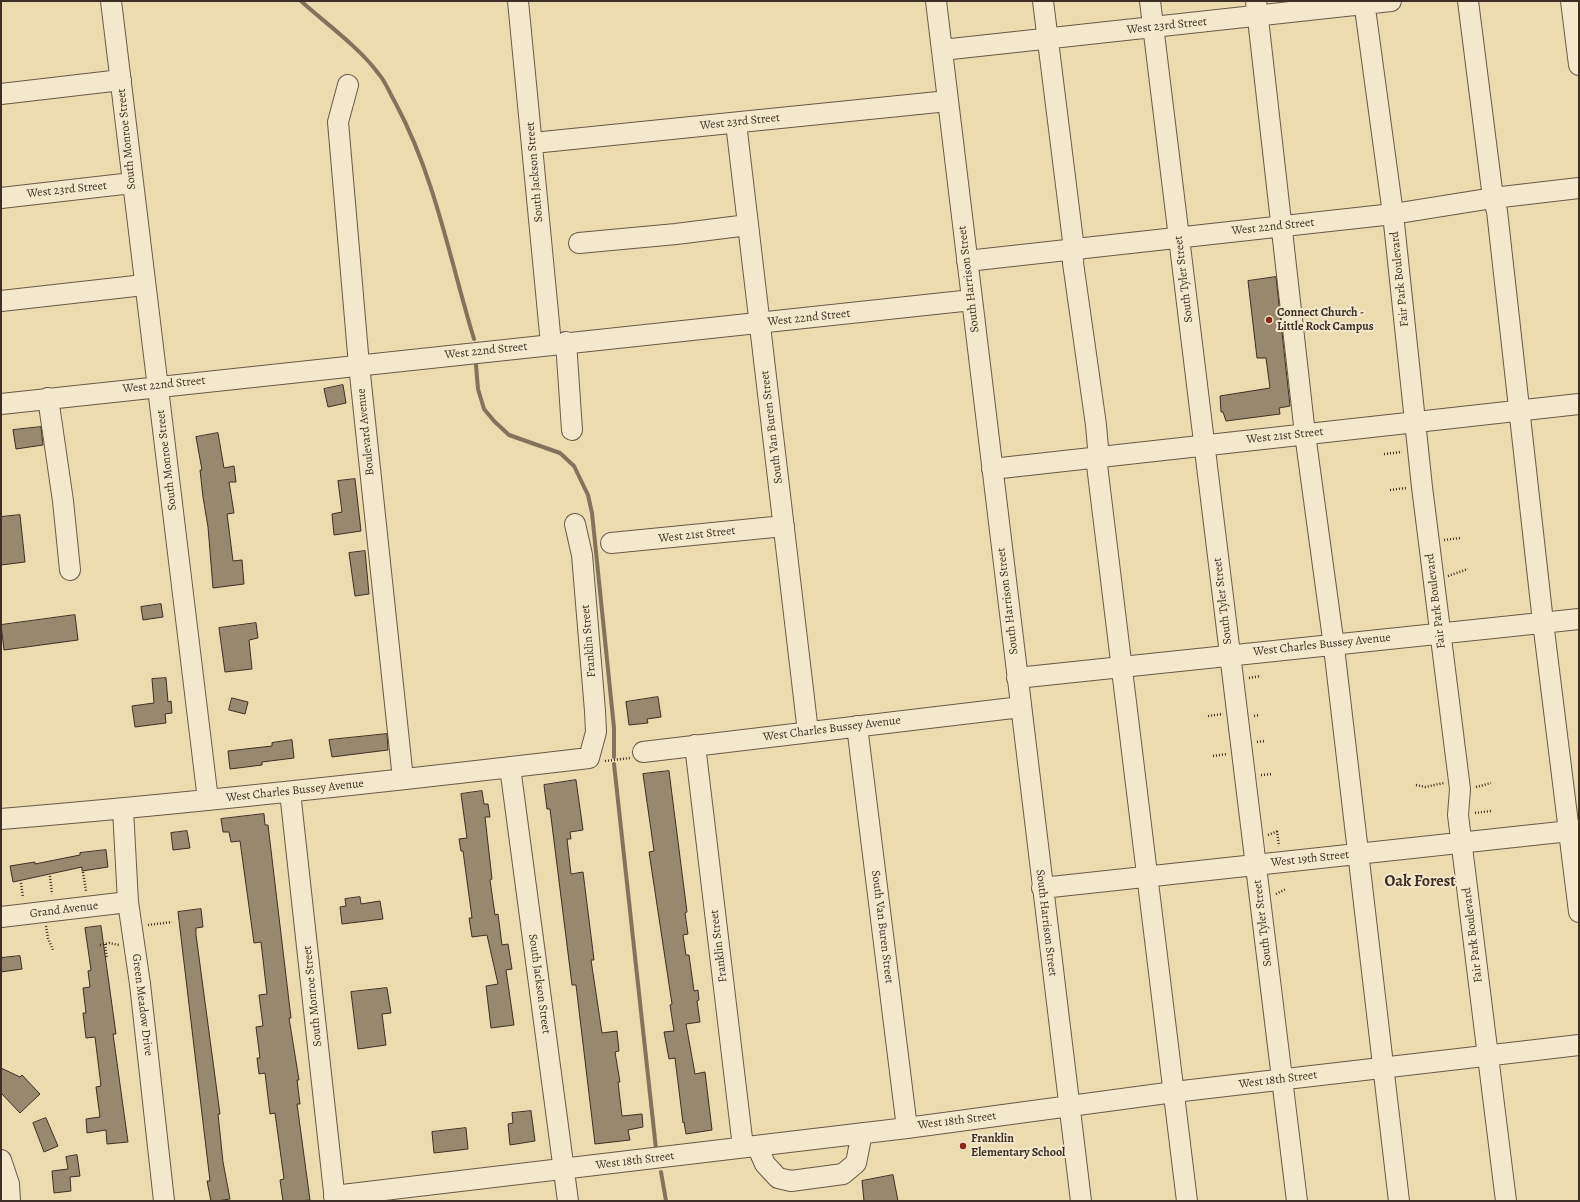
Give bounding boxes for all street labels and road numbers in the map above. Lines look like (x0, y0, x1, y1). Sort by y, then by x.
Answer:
street label: West 23rd Street (1126, 15, 1208, 37)
street label: South Monroe Street (115, 88, 139, 190)
street label: West 23rd Street (699, 111, 781, 133)
street label: South Jackson Street (523, 121, 547, 223)
street label: West 23rd Street (26, 179, 108, 201)
street label: West 22nd Street (1231, 215, 1315, 239)
street label: South Harrison Street (955, 225, 983, 333)
street label: Fair Park Boulevard (1388, 231, 1412, 327)
street label: South Tyler Street (1172, 235, 1196, 323)
street label: West 22nd Street (767, 306, 851, 330)
street label: West 22nd Street (444, 339, 528, 363)
street label: South Van Buren Street (758, 369, 786, 485)
street label: West 22nd Street (122, 373, 206, 397)
street label: Boulevard Avenue (354, 388, 378, 476)
street label: South Monroe Street (154, 409, 180, 511)
street label: West 21st Street (1246, 425, 1324, 447)
street label: West 21st Street (658, 524, 736, 546)
street label: South Harrison Street (994, 547, 1022, 655)
street label: Fair Park Boulevard (1423, 553, 1449, 649)
street label: South Tyler Street (1211, 557, 1235, 645)
street label: Franklin Street (579, 604, 599, 678)
street label: West Charles Bussey Avenue (1252, 631, 1392, 659)
street label: West Charles Bussey Avenue (762, 713, 902, 745)
street label: West Charles Bussey Avenue (225, 777, 365, 805)
street label: West 19th Street (1270, 848, 1350, 870)
street label: South Van Buren Street (868, 869, 896, 985)
street label: South Harrison Street (1032, 869, 1060, 977)
street label: South Tyler Street (1251, 879, 1275, 967)
street label: Fair Park Boulevard (1460, 887, 1486, 983)
street label: Grand Avenue (29, 899, 99, 921)
street label: Franklin Street (707, 909, 731, 983)
street label: South Jackson Street (525, 933, 553, 1035)
street label: South Monroe Street (301, 945, 325, 1047)
street label: Green Meadow Drive (129, 953, 155, 1057)
street label: West 18th Street (1238, 1068, 1318, 1092)
street label: West 18th Street (917, 1109, 997, 1133)
street label: West 18th Street (595, 1149, 675, 1173)

